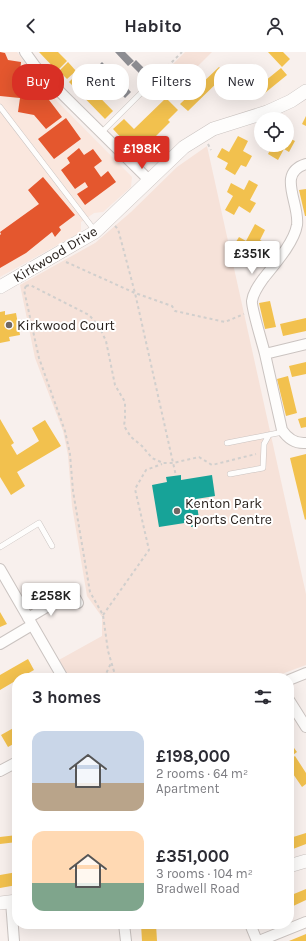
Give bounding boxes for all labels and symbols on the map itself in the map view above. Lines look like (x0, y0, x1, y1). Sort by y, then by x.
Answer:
pin: £198K (114, 136, 170, 170)
street label: Kirkwood Drive (10, 223, 101, 286)
pin: £351K (224, 241, 280, 275)
place label: Kirkwood Court (17, 317, 115, 334)
marker: Kirkwood Court (4, 320, 14, 330)
place label: Kenton Park Sports Centre (185, 495, 272, 528)
marker: Kenton Park Sports Centre (172, 506, 182, 516)
pin: £258K (23, 583, 79, 617)

